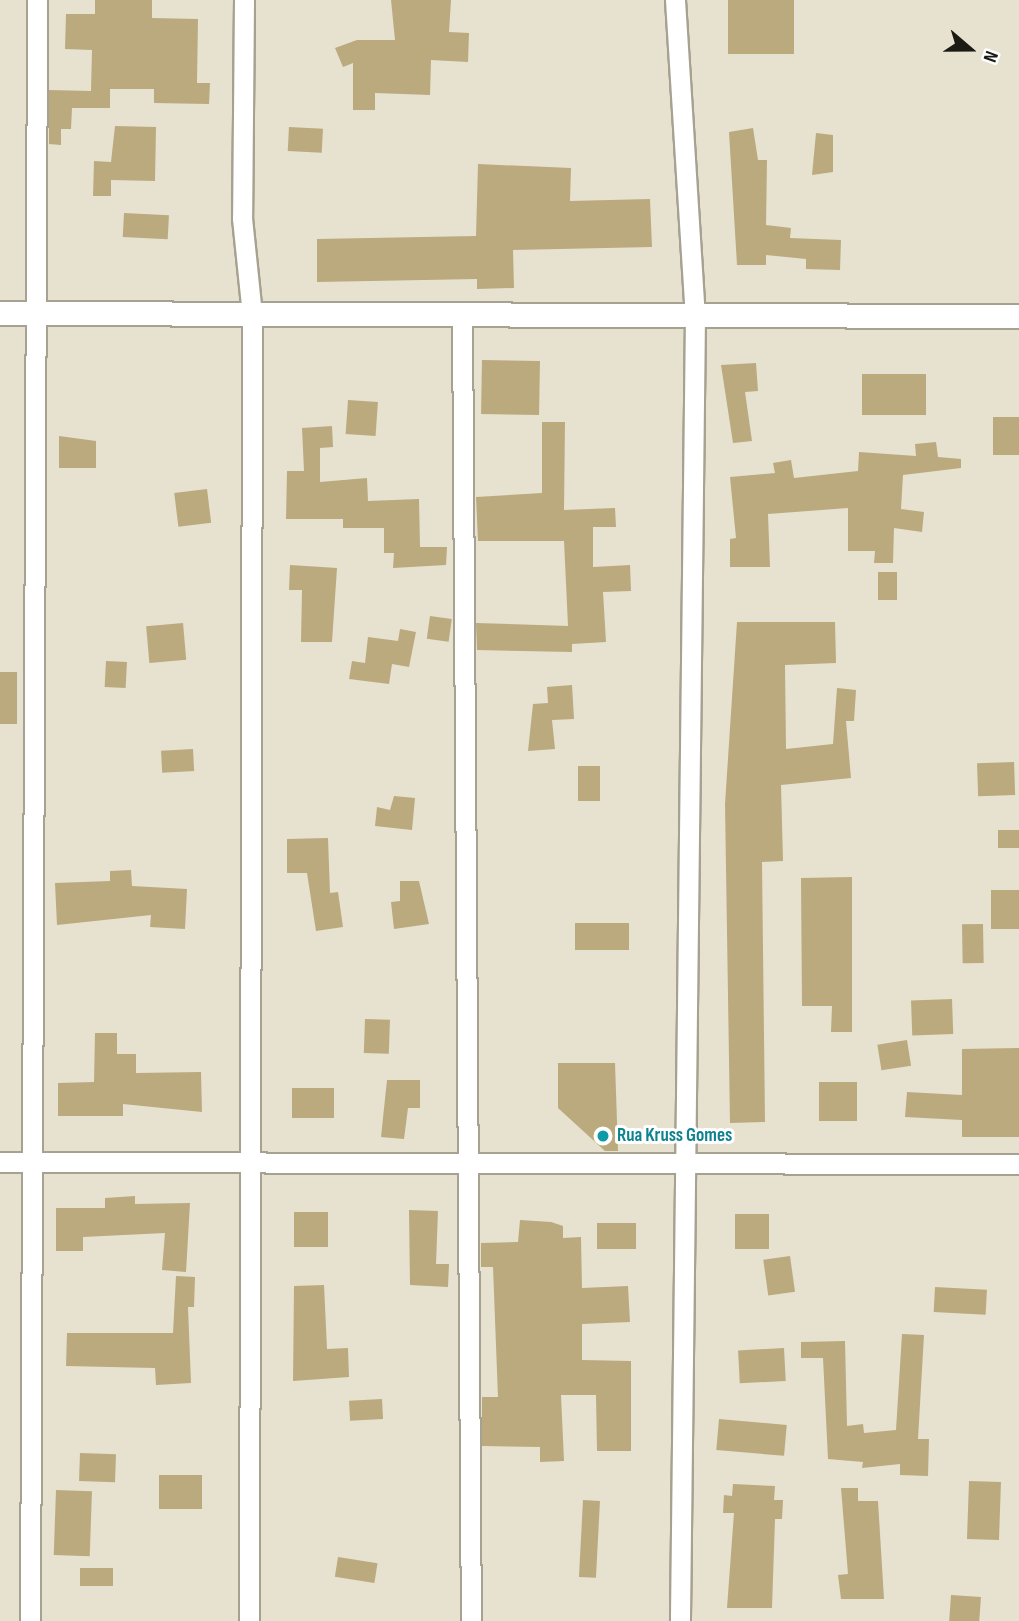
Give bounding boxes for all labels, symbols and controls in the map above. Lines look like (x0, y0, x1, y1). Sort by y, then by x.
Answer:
north arrow (935, 14, 1005, 84)
text: N (978, 48, 1003, 65)
place label: Rua Kruss Gomes (617, 1125, 732, 1147)
marker: Rua Kruss Gomes (595, 1128, 611, 1144)

